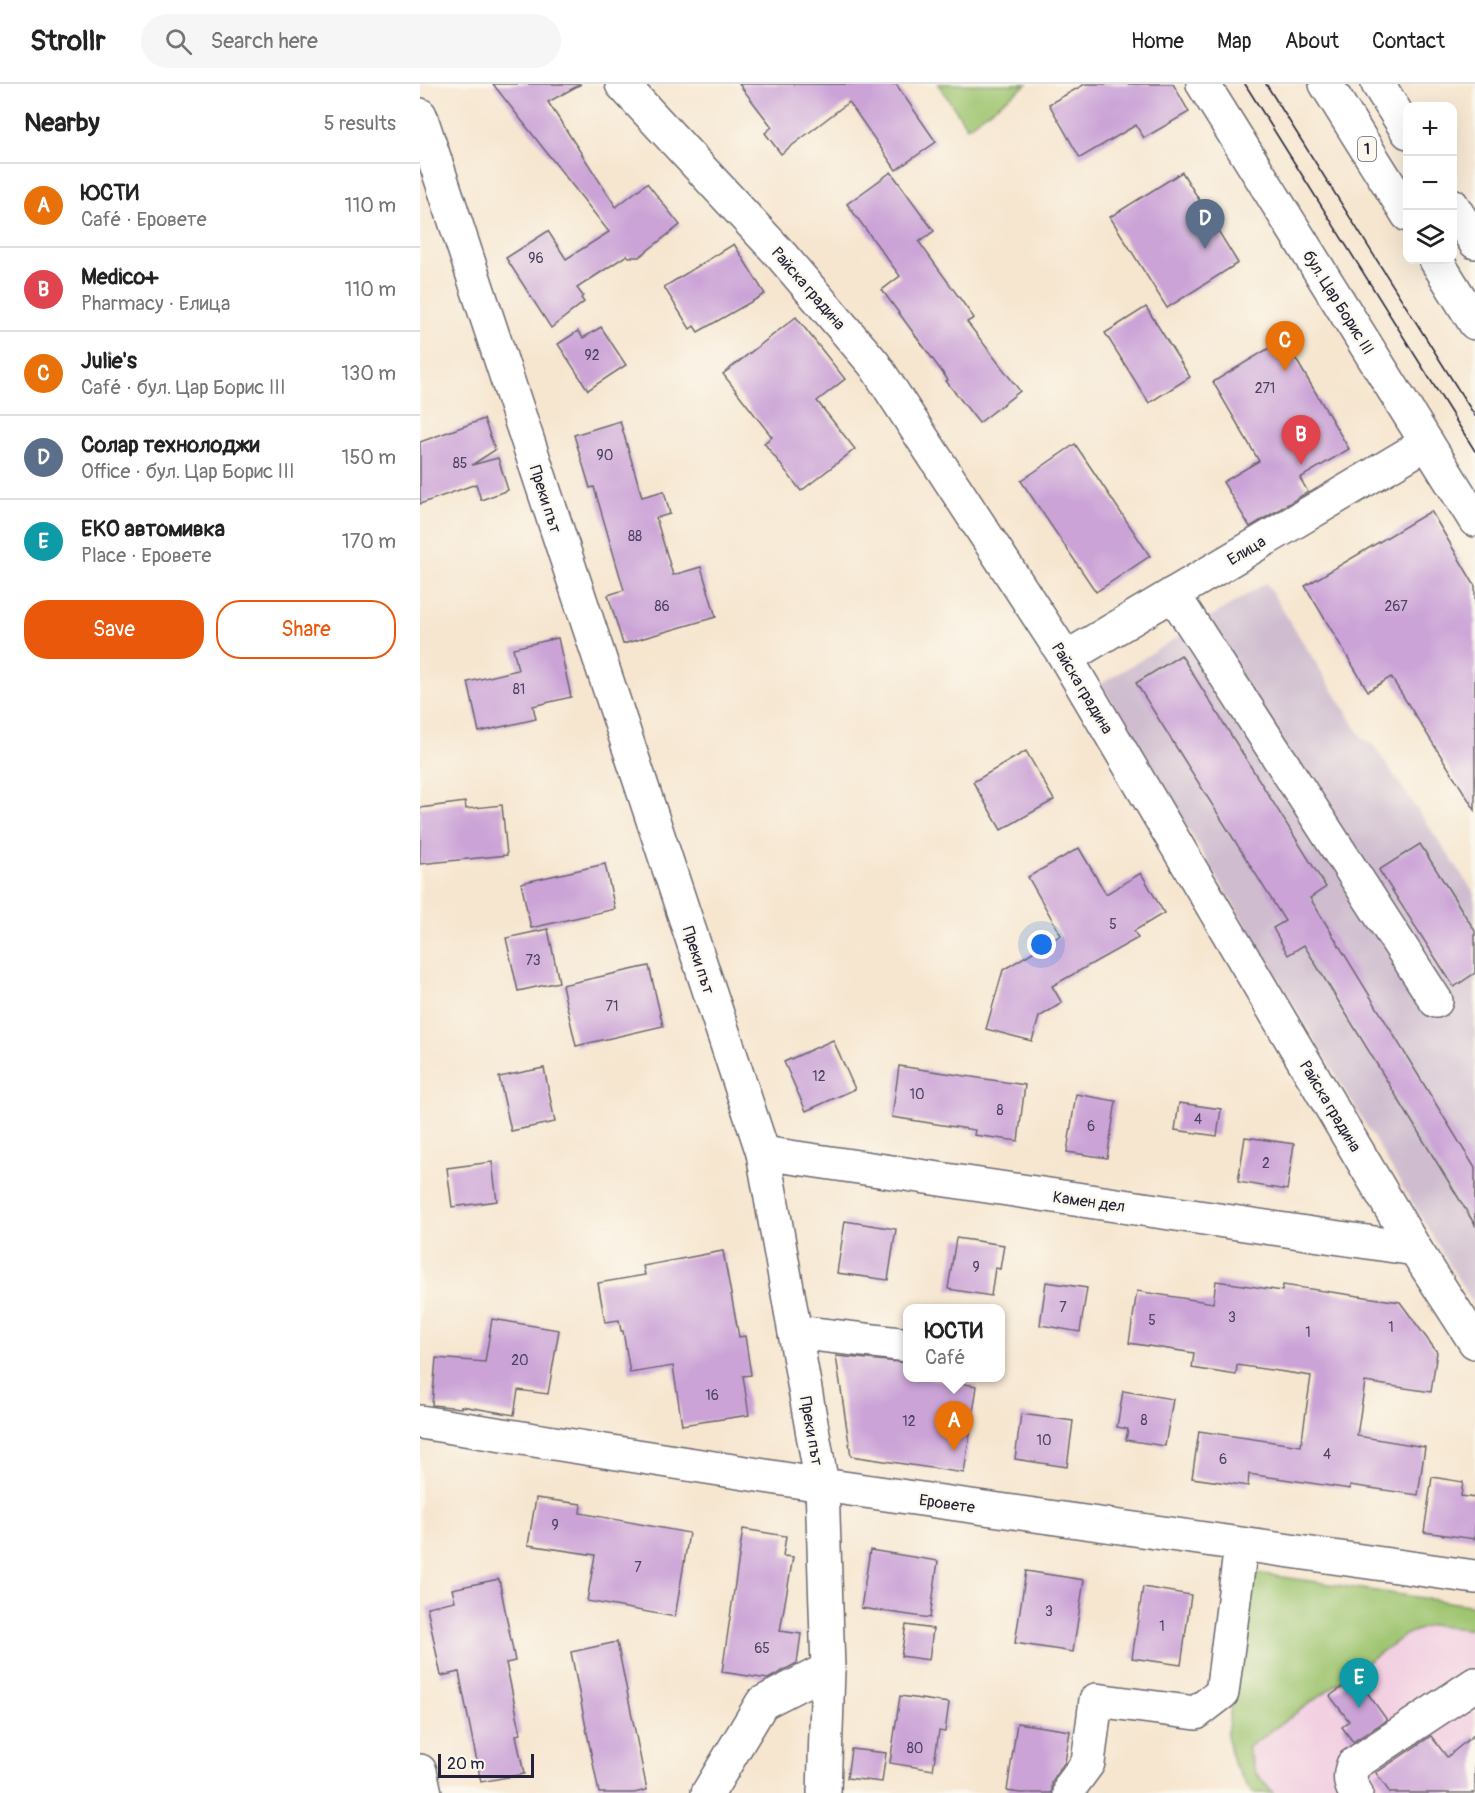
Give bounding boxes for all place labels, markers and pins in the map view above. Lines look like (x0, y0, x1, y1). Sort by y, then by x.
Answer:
pin: D (1186, 200, 1224, 249)
pin: C (1266, 322, 1304, 371)
pin: B (1282, 416, 1320, 465)
pin: A (934, 1402, 974, 1451)
pin: E (1340, 1658, 1378, 1708)

